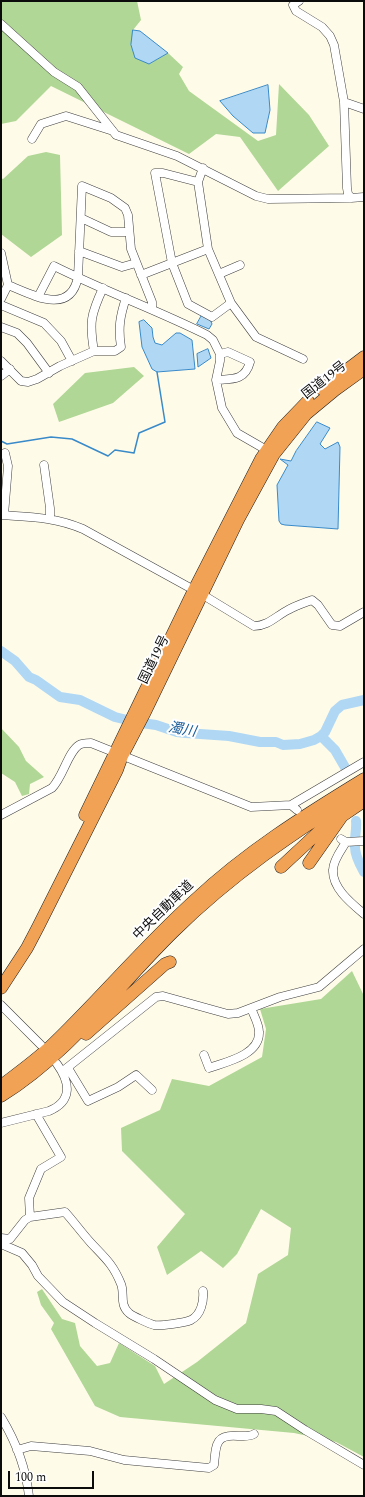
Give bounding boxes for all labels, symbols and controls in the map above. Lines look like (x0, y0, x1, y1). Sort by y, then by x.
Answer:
street label: 国道19号 (300, 359, 350, 403)
street label: 国道19号 (137, 633, 173, 687)
water label: 濁川 (167, 720, 197, 742)
street label: 中央自動車道 (131, 878, 197, 944)
scale bar (10, 1463, 96, 1489)
text: 100 m (15, 1468, 46, 1487)

